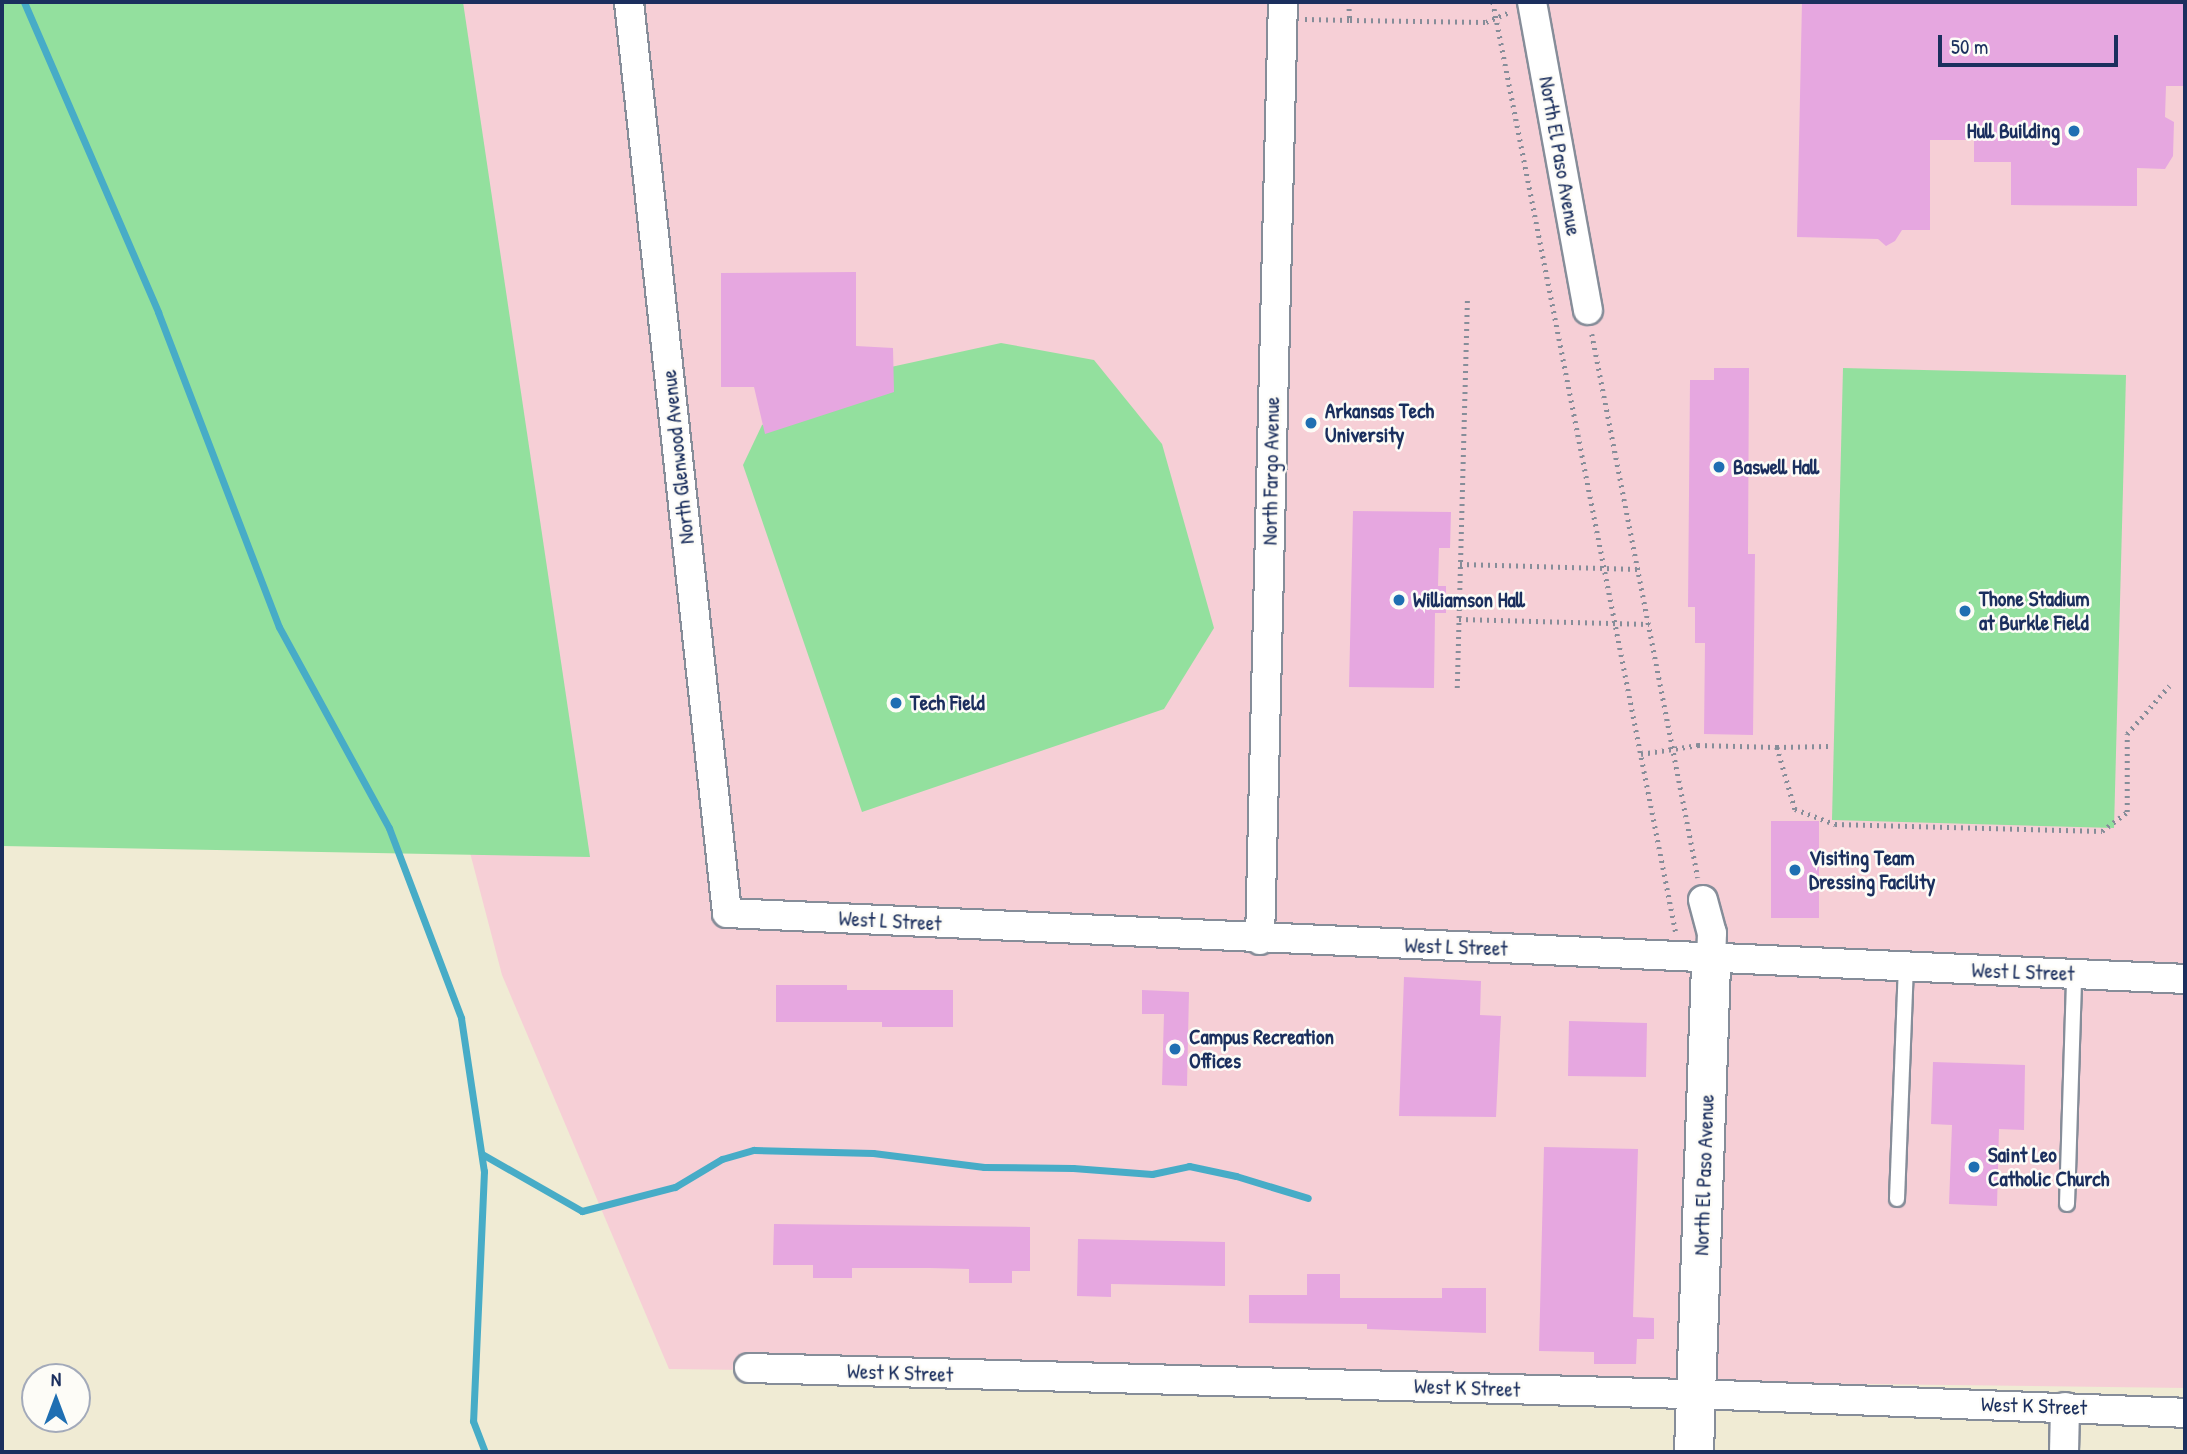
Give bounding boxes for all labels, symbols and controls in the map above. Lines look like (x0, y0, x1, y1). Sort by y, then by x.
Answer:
scale bar (1942, 21, 2122, 65)
text: 50 m (1951, 32, 1988, 61)
street label: North El Paso Avenue (1534, 74, 1586, 238)
place label: Hull Building (1967, 118, 2060, 144)
marker: Hull Building (2066, 123, 2082, 139)
street label: North Glenwood Avenue (656, 369, 700, 545)
street label: North Fargo Avenue (1257, 396, 1285, 546)
place label: Arkansas Tech University (1325, 398, 1434, 448)
marker: Arkansas Tech University (1303, 415, 1319, 431)
place label: Baswell Hall (1733, 454, 1819, 480)
marker: Baswell Hall (1711, 459, 1727, 475)
place label: Thone Stadium at Burkle Field (1979, 586, 2089, 636)
place label: Williamson Hall (1413, 587, 1525, 613)
marker: Williamson Hall (1391, 592, 1407, 608)
marker: Thone Stadium at Burkle Field (1957, 603, 1973, 619)
place label: Tech Field (910, 690, 985, 716)
marker: Tech Field (888, 695, 904, 711)
place label: Visiting Team Dressing Facility (1809, 845, 1935, 895)
marker: Visiting Team Dressing Facility (1787, 862, 1803, 878)
street label: West L Street (838, 906, 942, 936)
street label: West L Street (1404, 933, 1508, 961)
street label: West L Street (1971, 958, 2075, 986)
place label: Campus Recreation Offices (1189, 1024, 1334, 1074)
marker: Campus Recreation Offices (1167, 1041, 1183, 1057)
street label: North El Paso Avenue (1689, 1094, 1719, 1256)
place label: Saint Leo Catholic Church (1988, 1142, 2109, 1192)
marker: Saint Leo Catholic Church (1966, 1159, 1982, 1175)
street label: West K Street (847, 1359, 953, 1387)
north arrow (21, 1363, 91, 1433)
text: N (51, 1366, 61, 1392)
street label: West K Street (1414, 1374, 1520, 1402)
street label: West K Street (1981, 1392, 2087, 1420)

